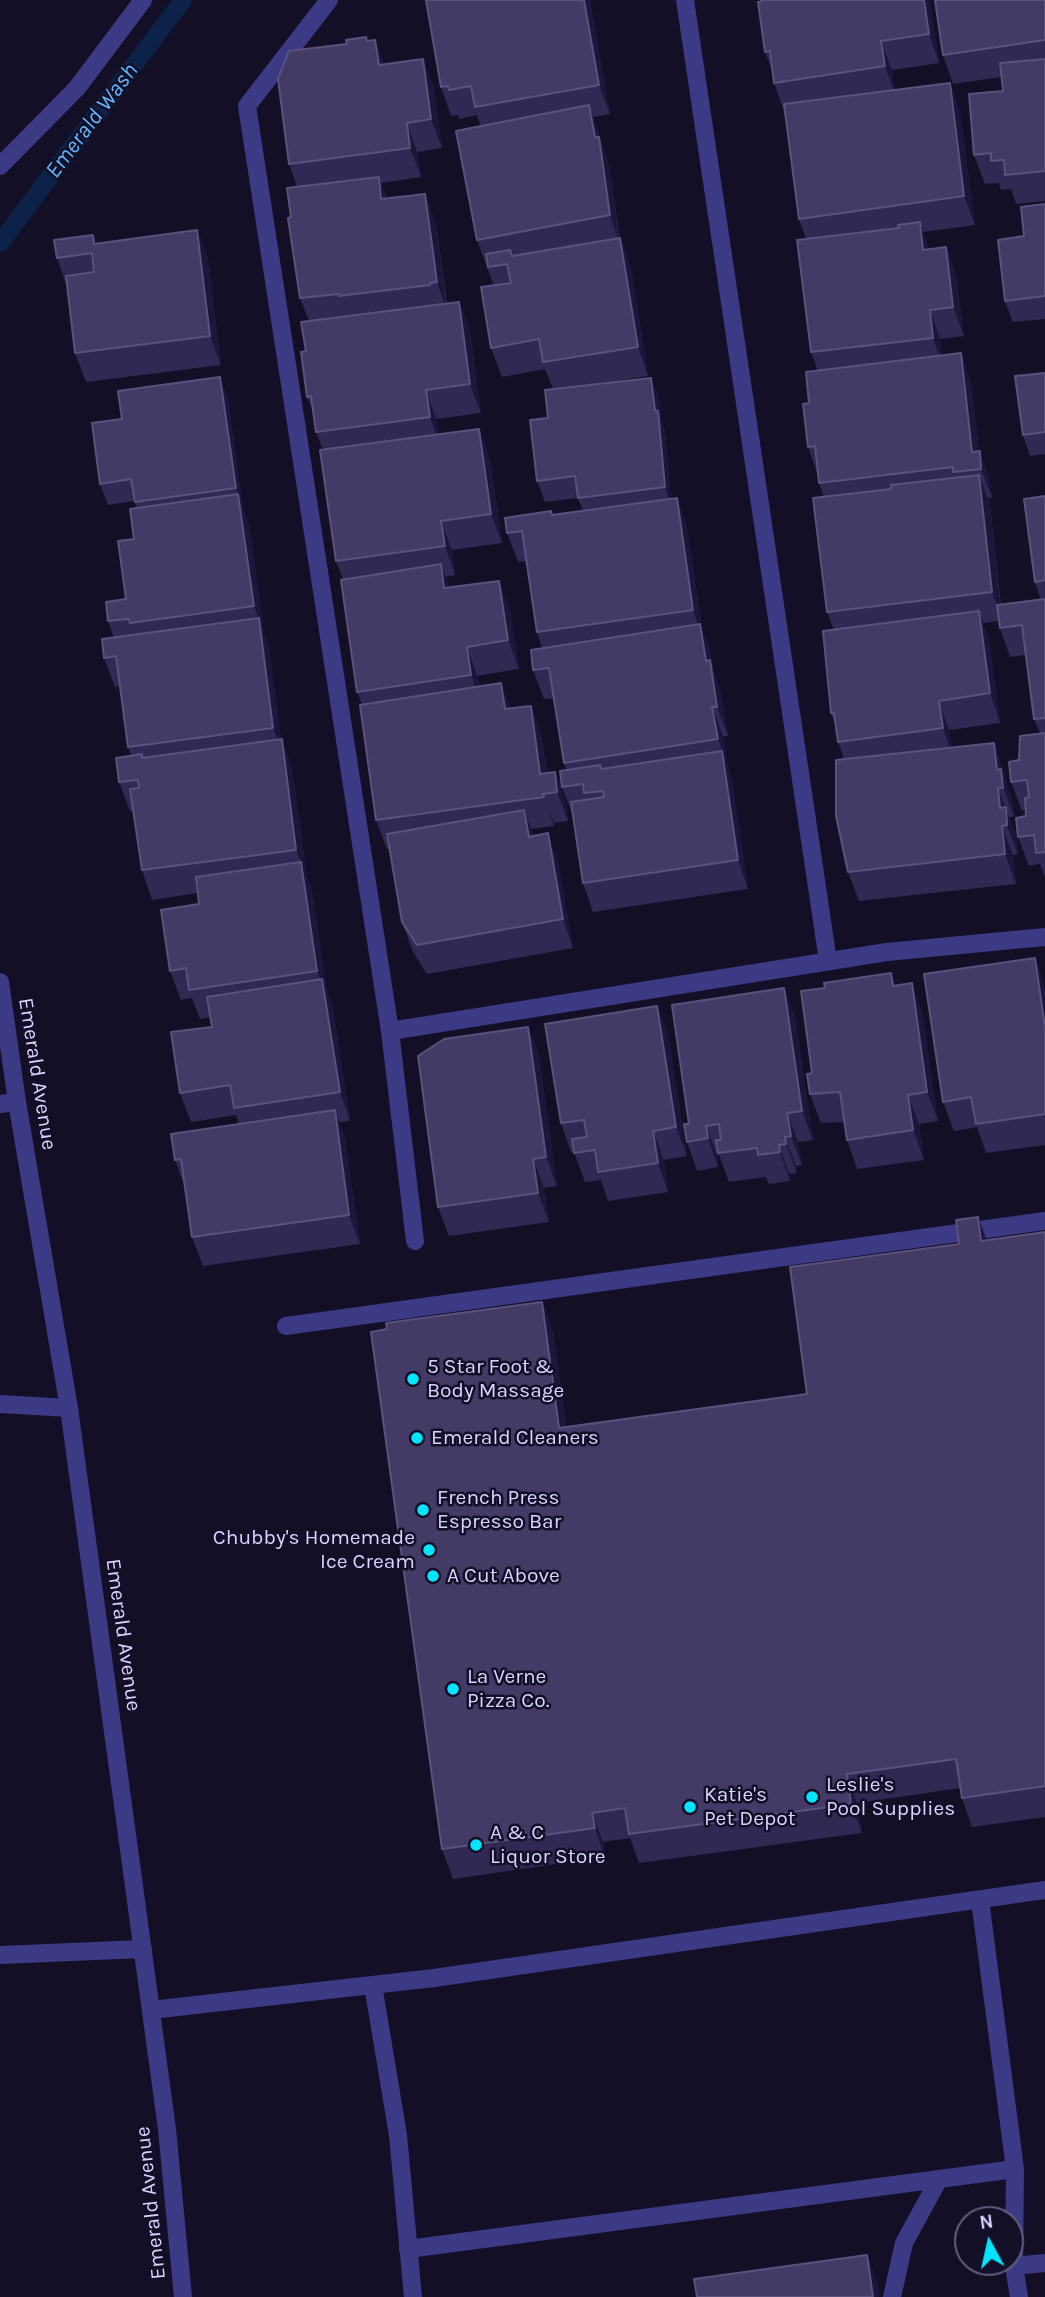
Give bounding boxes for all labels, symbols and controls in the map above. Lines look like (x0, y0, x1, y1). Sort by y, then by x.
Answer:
water label: Emerald Wash (40, 58, 144, 184)
street label: Emerald Avenue (13, 996, 61, 1152)
place label: 5 Star Foot & Body Massage (427, 1354, 564, 1404)
marker: 5 Star Foot & Body Massage (405, 1371, 421, 1387)
place label: Emerald Cleaners (431, 1425, 599, 1451)
marker: Emerald Cleaners (409, 1430, 425, 1446)
place label: French Press Espresso Bar (437, 1485, 561, 1535)
marker: French Press Espresso Bar (415, 1502, 431, 1518)
place label: Chubby's Homemade Ice Cream (213, 1525, 415, 1575)
marker: Chubby's Homemade Ice Cream (421, 1542, 437, 1558)
street label: Emerald Avenue (100, 1557, 146, 1713)
place label: A Cut Above (447, 1563, 560, 1589)
marker: A Cut Above (425, 1568, 441, 1584)
place label: La Verne Pizza Co. (467, 1664, 549, 1714)
marker: La Verne Pizza Co. (445, 1681, 461, 1697)
place label: Leslie's Pool Supplies (826, 1772, 955, 1822)
place label: Katie's Pet Depot (704, 1782, 796, 1832)
marker: Leslie's Pool Supplies (804, 1789, 820, 1805)
marker: Katie's Pet Depot (682, 1799, 698, 1815)
place label: A & C Liquor Store (490, 1820, 606, 1870)
marker: A & C Liquor Store (468, 1837, 484, 1853)
street label: Emerald Avenue (130, 2125, 172, 2281)
north arrow (954, 2206, 1024, 2276)
text: N (978, 2210, 995, 2234)

